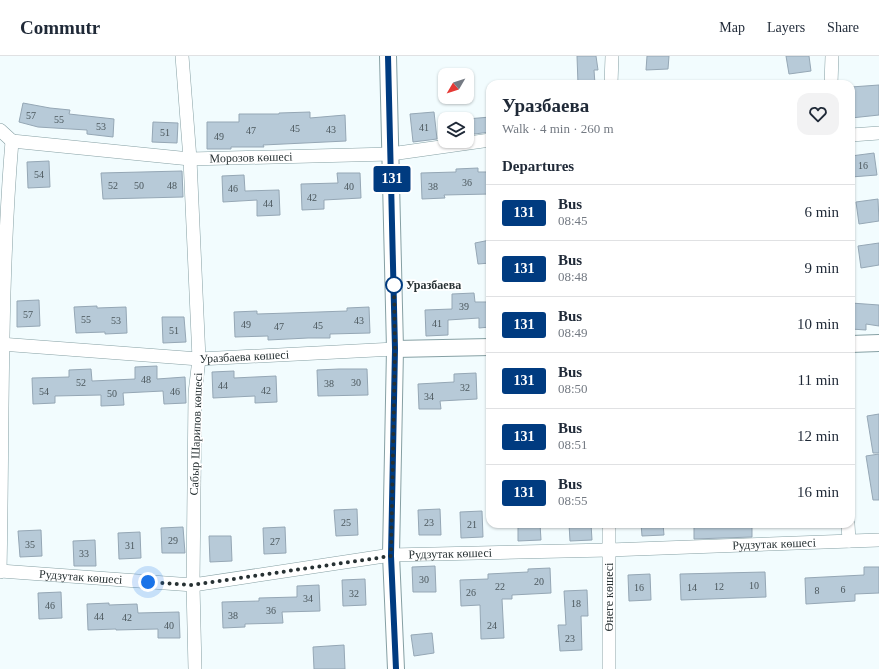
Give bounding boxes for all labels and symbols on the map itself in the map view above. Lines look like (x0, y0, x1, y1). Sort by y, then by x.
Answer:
north arrow (438, 68, 474, 104)
house number: 57 (26, 110, 36, 121)
house number: 55 (54, 114, 64, 125)
house number: 53 (96, 121, 106, 132)
house number: 41 (419, 122, 429, 133)
house number: 45 (290, 123, 300, 134)
house number: 43 (326, 124, 336, 135)
house number: 47 (246, 125, 256, 136)
house number: 51 (160, 127, 170, 138)
house number: 49 (214, 131, 224, 142)
street label: Морозов көшесі (209, 149, 293, 166)
house number: 16 (858, 160, 868, 171)
line badge: 131 (369, 166, 415, 192)
house number: 54 (34, 169, 44, 180)
house number: 36 (462, 177, 472, 188)
house number: 52 (108, 180, 118, 191)
house number: 50 (134, 180, 144, 191)
house number: 48 (167, 180, 177, 191)
house number: 40 (344, 181, 354, 192)
house number: 38 (428, 181, 438, 192)
house number: 46 (228, 183, 238, 194)
house number: 42 (307, 192, 317, 203)
house number: 44 (263, 198, 273, 209)
marker: Уразбаева (385, 276, 403, 294)
place label: Уразбаева (406, 278, 461, 292)
house number: 39 (459, 301, 469, 312)
house number: 57 (23, 309, 33, 320)
house number: 55 (81, 314, 91, 325)
house number: 53 (111, 315, 121, 326)
house number: 43 (354, 315, 364, 326)
house number: 41 (432, 318, 442, 329)
house number: 49 (241, 319, 251, 330)
house number: 45 (313, 320, 323, 331)
house number: 47 (274, 321, 284, 332)
house number: 51 (169, 325, 179, 336)
street label: Уразбаева көшесі (199, 347, 290, 366)
street label: Сабыр Шарипов көшесі (187, 372, 205, 496)
house number: 48 (141, 374, 151, 385)
house number: 52 (76, 377, 86, 388)
house number: 30 (351, 377, 361, 388)
house number: 38 (324, 378, 334, 389)
house number: 44 (218, 380, 228, 391)
house number: 32 (460, 382, 470, 393)
house number: 42 (261, 385, 271, 396)
house number: 54 (39, 386, 49, 397)
house number: 46 (170, 386, 180, 397)
house number: 50 (107, 388, 117, 399)
house number: 34 (424, 391, 434, 402)
house number: 25 (341, 517, 351, 528)
house number: 23 (424, 517, 434, 528)
house number: 21 (467, 519, 477, 530)
house number: 29 (168, 535, 178, 546)
street label: Рудзутак көшесі (732, 535, 817, 552)
house number: 27 (270, 536, 280, 547)
house number: 35 (25, 539, 35, 550)
house number: 31 (125, 540, 135, 551)
street label: Рудзутак көшесі (408, 546, 493, 562)
house number: 33 (79, 548, 89, 559)
street label: Өнеге көшесі (602, 562, 616, 631)
street label: Рудзутак көшесі (39, 567, 124, 587)
your location (138, 572, 158, 592)
house number: 30 (419, 574, 429, 585)
house number: 20 (534, 576, 544, 587)
house number: 10 (749, 580, 759, 591)
house number: 22 (495, 581, 505, 592)
house number: 12 (714, 581, 724, 592)
house number: 16 (634, 582, 644, 593)
house number: 14 (687, 582, 697, 593)
house number: 6 (841, 584, 846, 595)
house number: 8 (815, 585, 820, 596)
house number: 26 (466, 587, 476, 598)
house number: 32 (349, 588, 359, 599)
house number: 34 (303, 593, 313, 604)
house number: 18 (571, 598, 581, 609)
house number: 46 (45, 600, 55, 611)
house number: 36 (266, 605, 276, 616)
house number: 38 (228, 610, 238, 621)
house number: 44 (94, 611, 104, 622)
house number: 42 (122, 612, 132, 623)
house number: 40 (164, 620, 174, 631)
house number: 24 (487, 620, 497, 631)
house number: 23 (565, 633, 575, 644)

